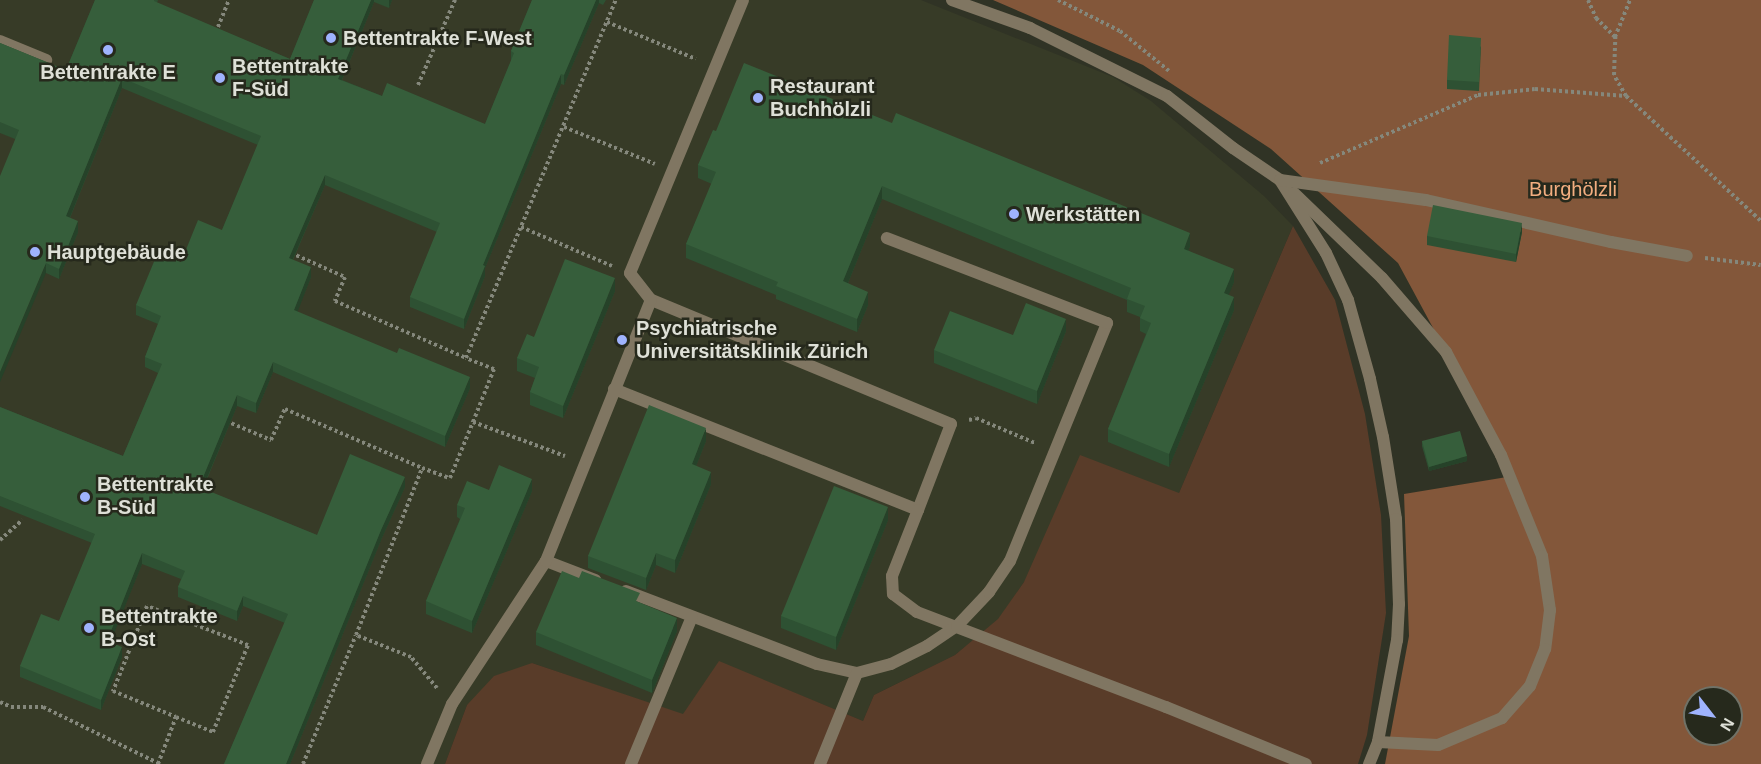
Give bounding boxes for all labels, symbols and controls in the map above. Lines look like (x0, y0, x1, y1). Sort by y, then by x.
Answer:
place label: Bettentrakte F-West (343, 26, 532, 50)
marker: Bettentrakte F-West (324, 31, 338, 45)
marker: Bettentrakte E (101, 43, 115, 57)
place label: Bettentrakte F-Süd (232, 54, 349, 101)
place label: Bettentrakte E (40, 60, 176, 84)
marker: Bettentrakte F-Süd (213, 71, 227, 85)
place label: Restaurant Buchhölzli (770, 74, 874, 121)
marker: Restaurant Buchhölzli (751, 91, 765, 105)
park label: Burghölzli (1529, 177, 1617, 201)
place label: Werkstätten (1026, 202, 1140, 226)
marker: Werkstätten (1007, 207, 1021, 221)
place label: Hauptgebäude (47, 240, 186, 264)
marker: Hauptgebäude (28, 245, 42, 259)
place label: Psychiatrische Universitätsklinik Zürich (636, 316, 868, 363)
marker: Psychiatrische Universitätsklinik Zürich (613, 331, 631, 349)
place label: Bettentrakte B-Süd (97, 473, 214, 520)
marker: Bettentrakte B-Süd (78, 490, 92, 504)
place label: Bettentrakte B-Ost (101, 604, 218, 651)
marker: Bettentrakte B-Ost (82, 621, 96, 635)
north arrow (1683, 686, 1743, 746)
text: N (1717, 715, 1737, 734)

